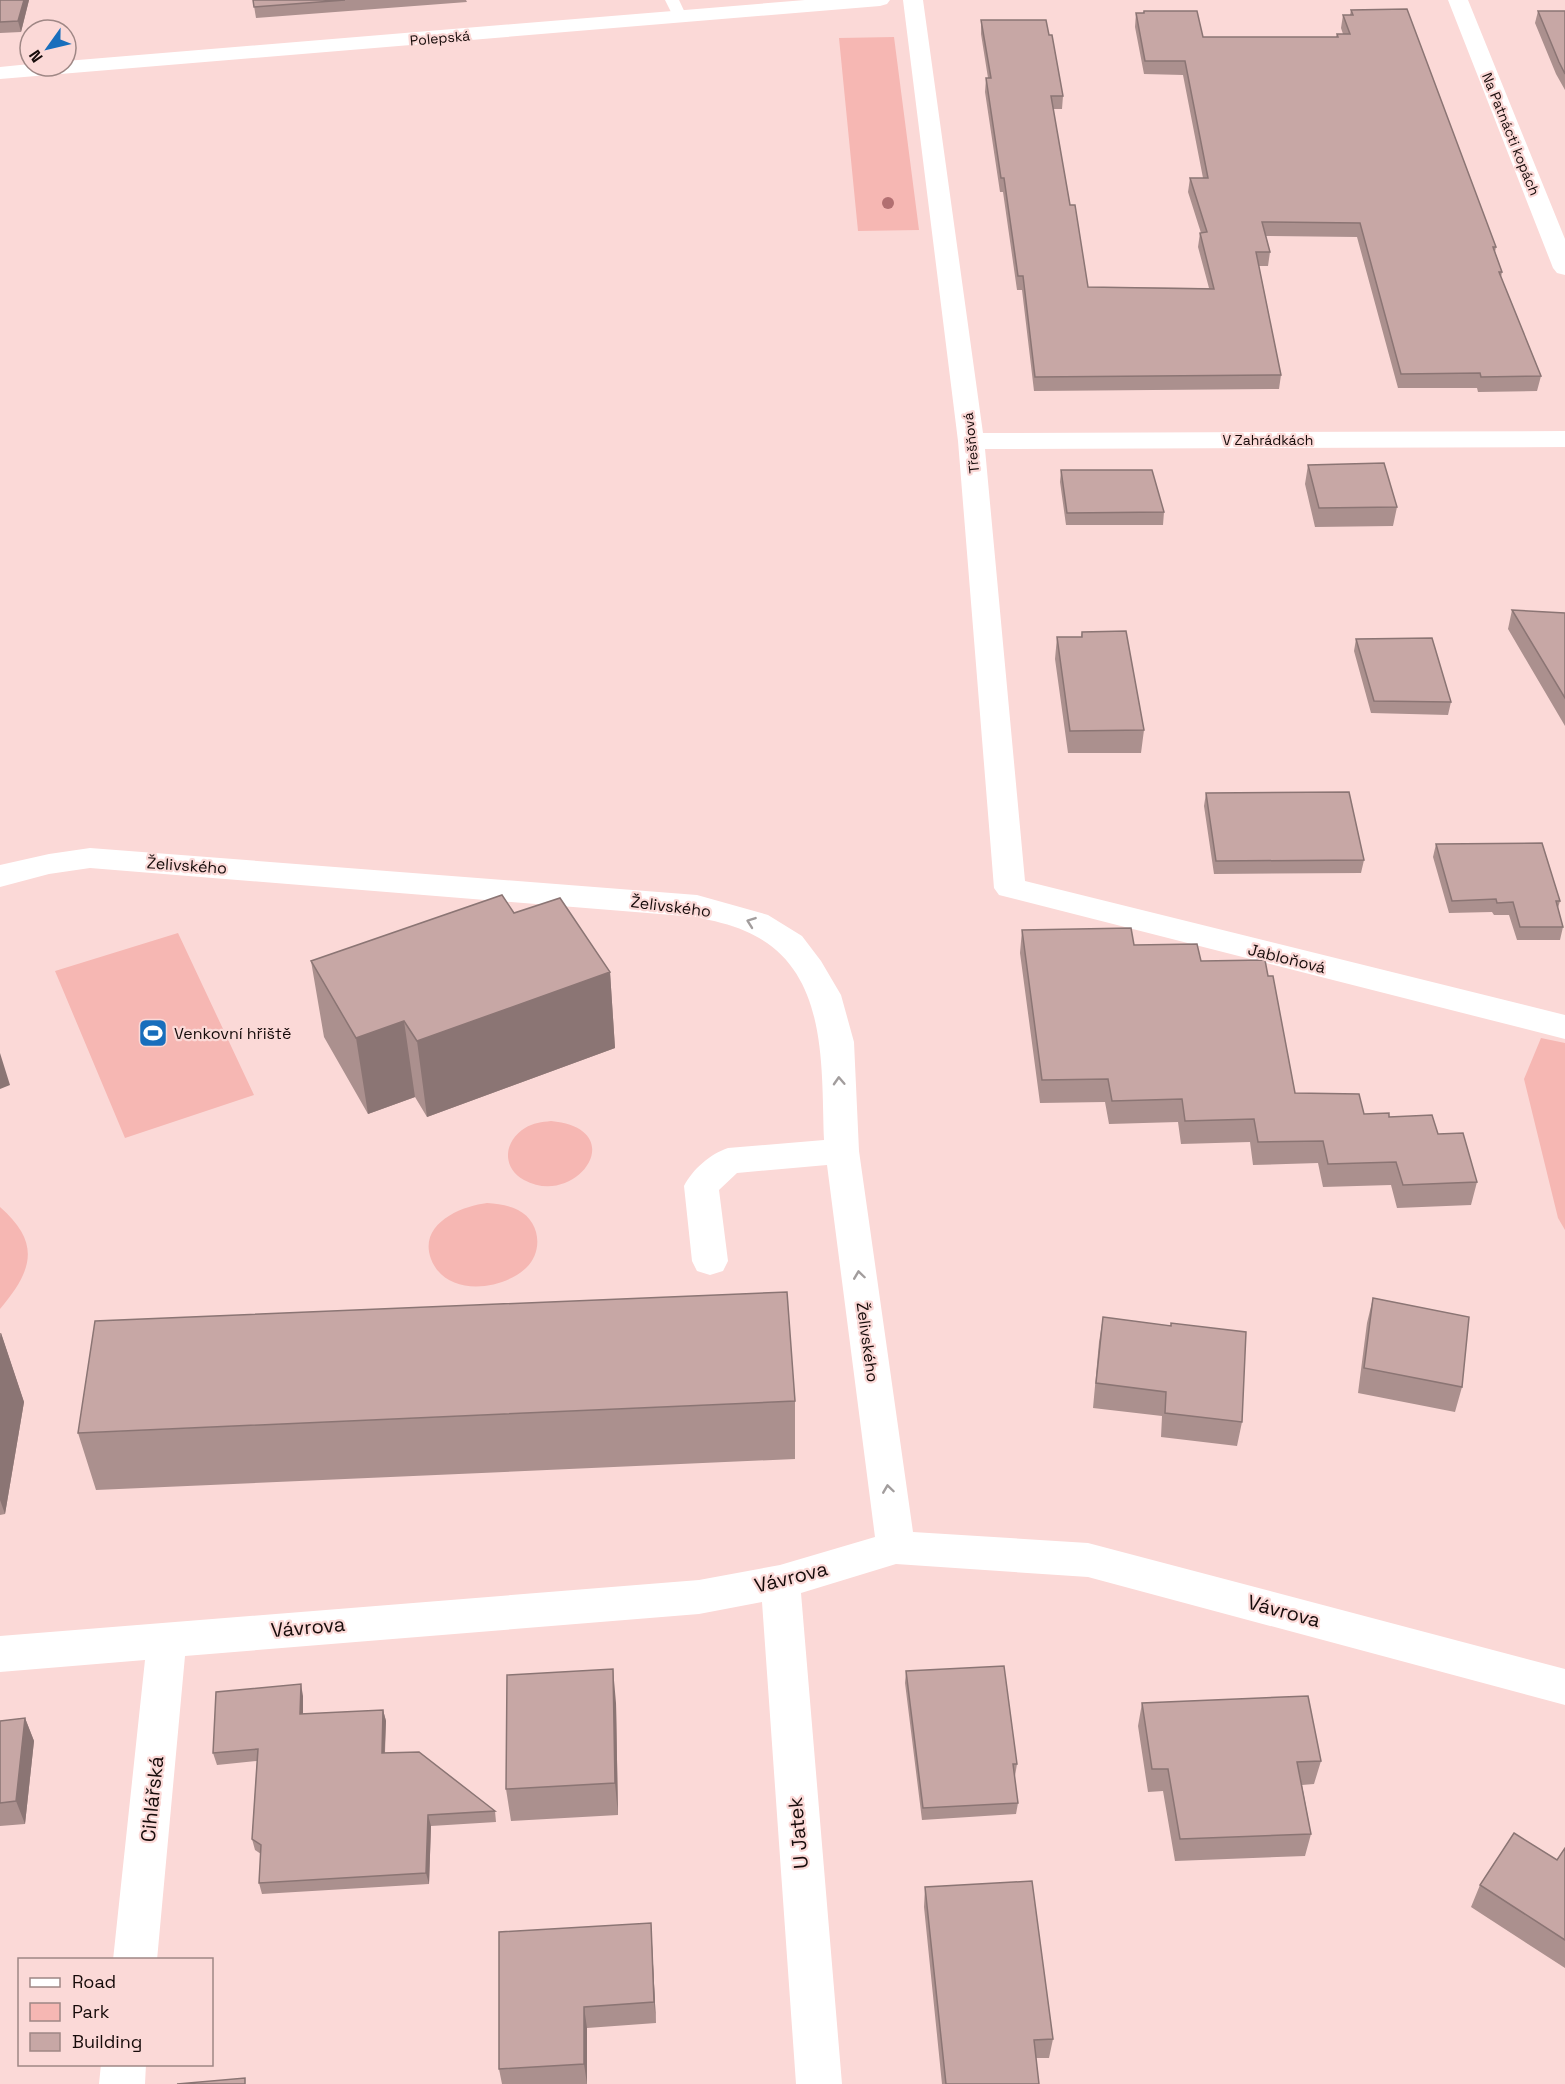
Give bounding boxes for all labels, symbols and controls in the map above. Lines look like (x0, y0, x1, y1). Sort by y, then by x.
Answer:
north arrow (18, 18, 78, 78)
street label: Polepská (409, 26, 471, 50)
text: N (24, 46, 48, 66)
street label: Na Patnácti kopách (1478, 70, 1544, 198)
street label: Třešňová (959, 412, 983, 474)
street label: V Zahrádkách (1223, 431, 1313, 449)
street label: Želivského (146, 852, 228, 879)
street label: Želivského (630, 891, 712, 922)
one-way arrow (746, 917, 756, 930)
street label: Jabloňová (1246, 939, 1328, 978)
sports icon: Venkovní hřiště (137, 1017, 169, 1049)
place label: Venkovní hřiště (174, 1023, 291, 1044)
one-way arrow (833, 1077, 846, 1086)
one-way arrow (853, 1270, 866, 1280)
street label: Želivského (852, 1301, 884, 1383)
one-way arrow (882, 1484, 894, 1494)
street label: Vávrova (752, 1555, 830, 1599)
street label: Vávrova (1245, 1589, 1323, 1633)
street label: Vávrova (270, 1611, 346, 1643)
street label: Cihlářská (135, 1755, 169, 1843)
street label: U Jatek (782, 1796, 814, 1870)
legend (18, 1958, 213, 2066)
text: Road (72, 1970, 116, 1993)
text: Park (72, 2000, 110, 2023)
text: Building (72, 2030, 142, 2053)

